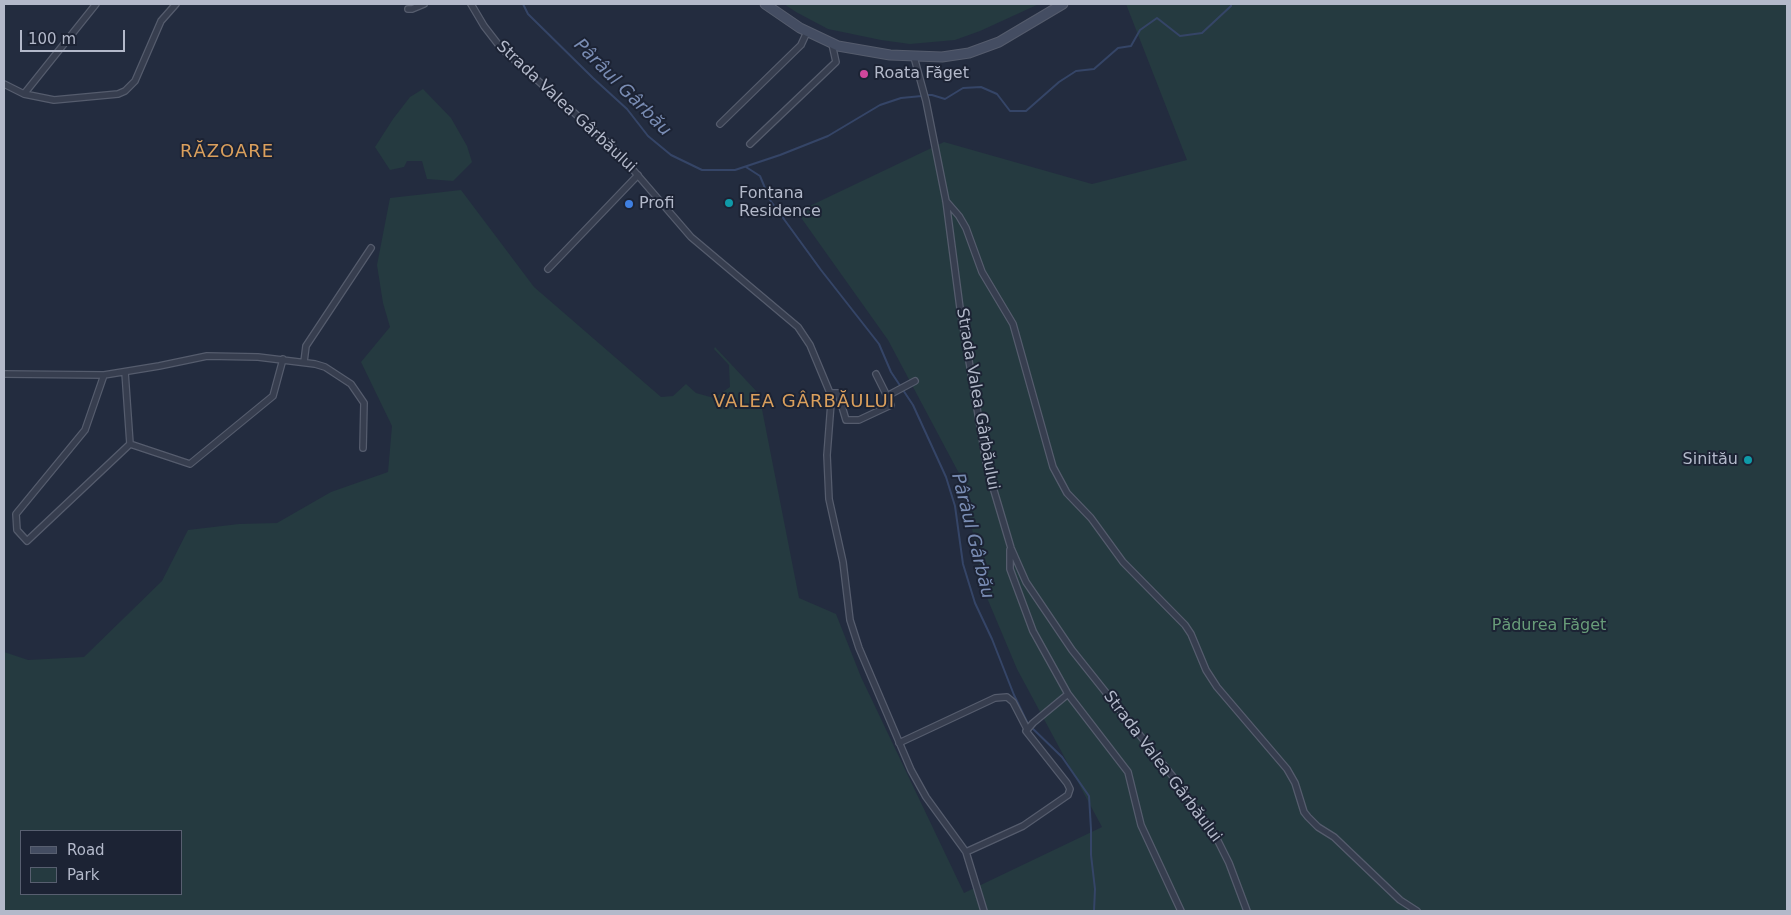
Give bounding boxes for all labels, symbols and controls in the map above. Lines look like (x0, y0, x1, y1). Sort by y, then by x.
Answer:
scale bar (22, 20, 128, 52)
text: 100 m (28, 30, 76, 48)
water label: Pârâul Gârbău (569, 35, 675, 141)
street label: Strada Valea Gârbăului (492, 37, 640, 177)
place label: Roata Făget (874, 64, 969, 84)
marker: Roata Făget (858, 68, 870, 80)
district label: RĂZOARE (179, 141, 275, 163)
place label: Fontana Residence (739, 184, 821, 222)
place label: Profi (639, 194, 674, 214)
marker: Fontana Residence (723, 197, 735, 209)
marker: Profi (623, 198, 635, 210)
street label: Strada Valea Gârbăului (952, 307, 1002, 491)
district label: VALEA GÂRBĂULUI (711, 391, 897, 413)
place label: Sinitău (1683, 450, 1738, 470)
marker: Sinitău (1742, 454, 1754, 466)
water label: Pârâul Gârbău (946, 471, 998, 601)
park label: Pădurea Făget (1492, 616, 1606, 636)
street label: Strada Valea Gârbăului (1099, 688, 1225, 846)
legend (20, 830, 182, 895)
text: Road (67, 841, 105, 859)
text: Park (67, 866, 99, 884)

